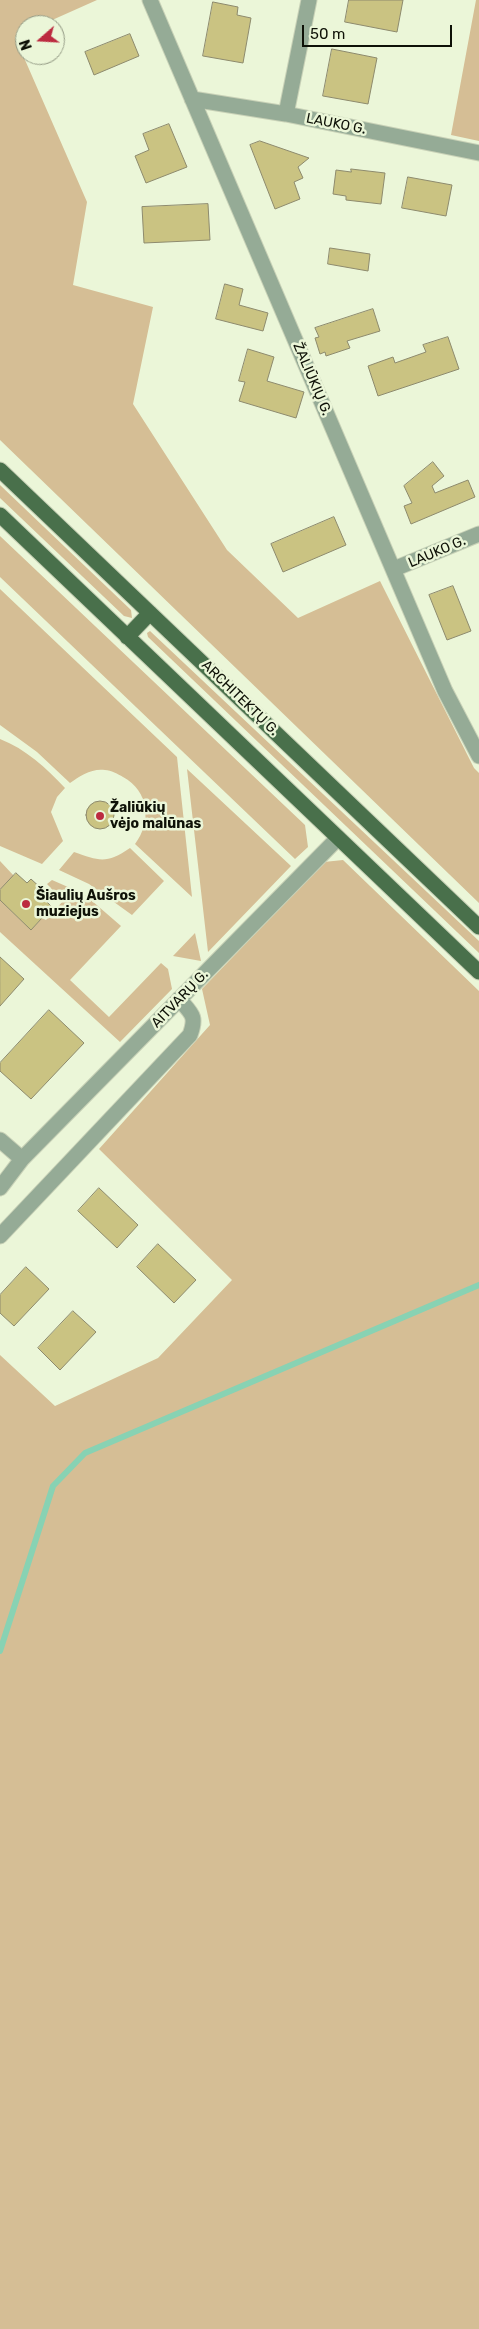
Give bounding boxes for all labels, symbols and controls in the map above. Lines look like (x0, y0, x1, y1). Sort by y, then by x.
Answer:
north arrow (15, 15, 65, 65)
scale bar (304, 15, 454, 47)
text: 50 m (310, 25, 345, 43)
text: N (17, 37, 36, 52)
street label: LAUKO G. (305, 110, 367, 138)
street label: ŽALIŪKIŲ G. (289, 340, 335, 418)
street label: LAUKO G. (406, 532, 468, 572)
street label: ARCHITEKTŲ G. (198, 657, 282, 739)
place label: Žaliūkių vėjo malūnas (110, 800, 201, 832)
marker: Žaliūkių vėjo malūnas (94, 810, 106, 822)
place label: Šiaulių Aušros muziejus (36, 888, 136, 920)
marker: Šiaulių Aušros muziejus (20, 898, 32, 910)
street label: AITVARŲ G. (148, 966, 212, 1032)

